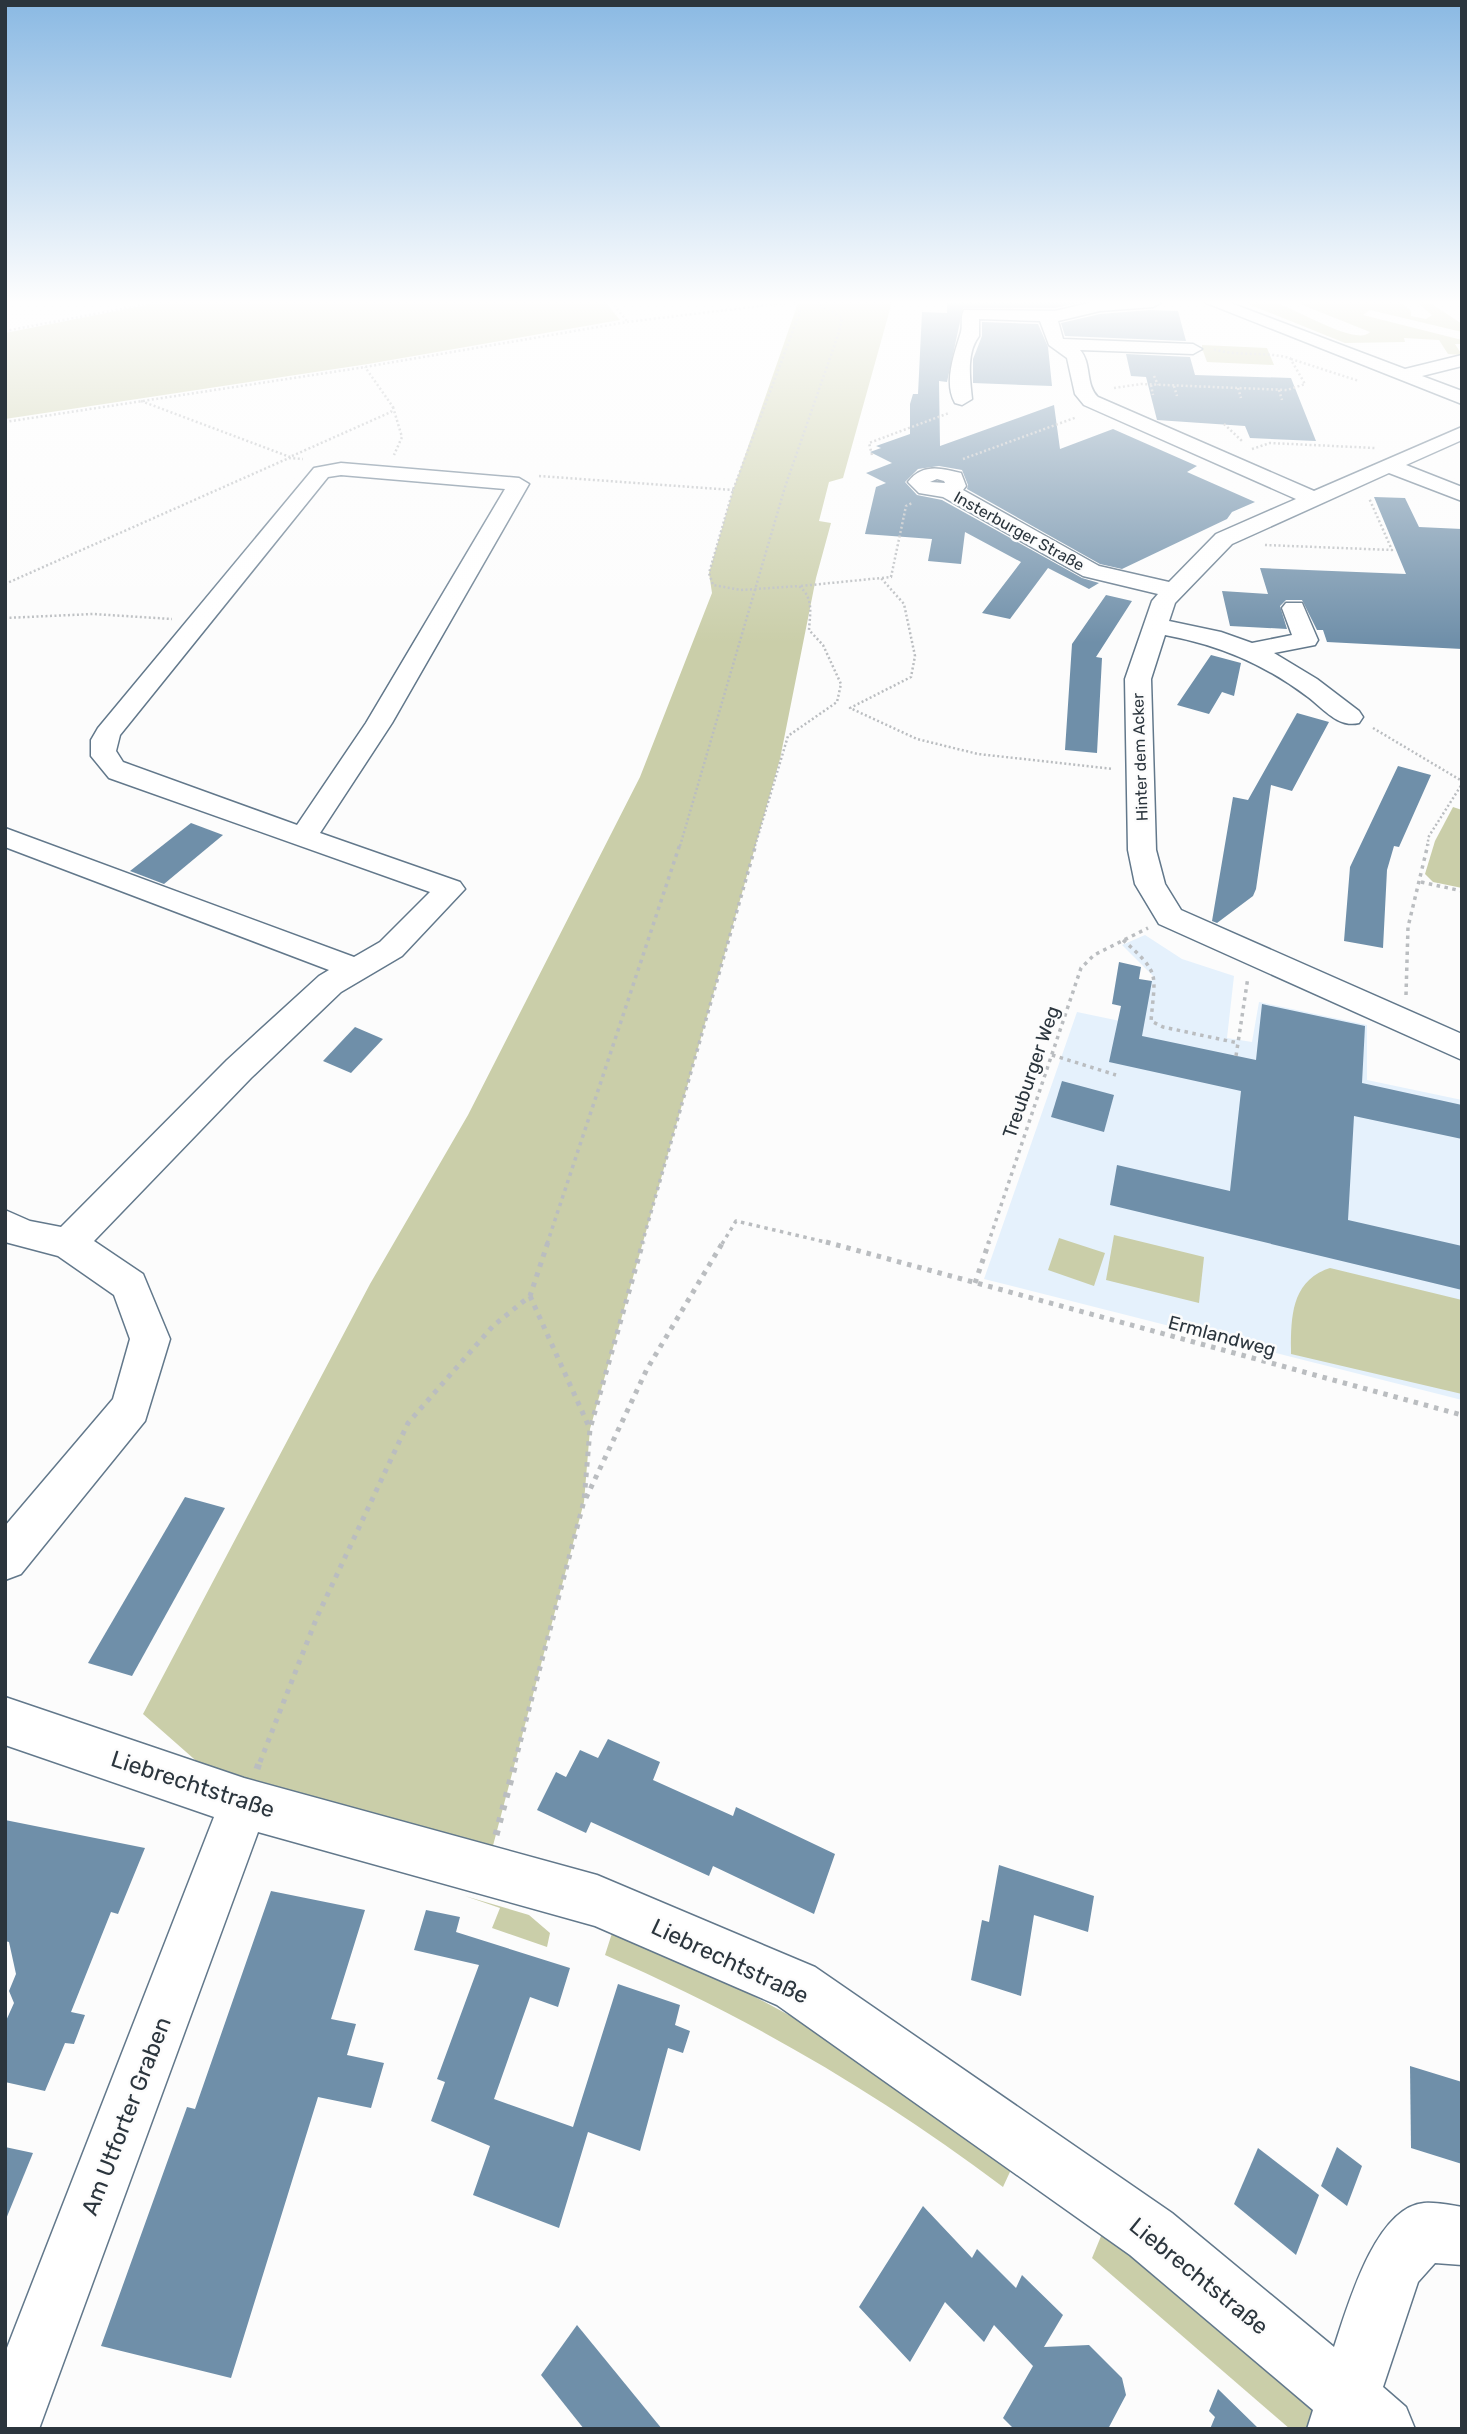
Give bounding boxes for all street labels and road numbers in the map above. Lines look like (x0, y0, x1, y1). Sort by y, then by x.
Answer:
street label: Insterburger Straße (951, 487, 1088, 575)
street label: Hinter dem Acker (1128, 693, 1152, 821)
street label: Treuburger Weg (998, 1003, 1064, 1141)
street label: Ermlandweg (1166, 1311, 1278, 1361)
street label: Liebrechtstraße (108, 1744, 278, 1824)
street label: Liebrechtstraße (647, 1912, 813, 2010)
street label: Am Utforter Graben (75, 2013, 177, 2219)
street label: Liebrechtstraße (1124, 2212, 1274, 2340)

